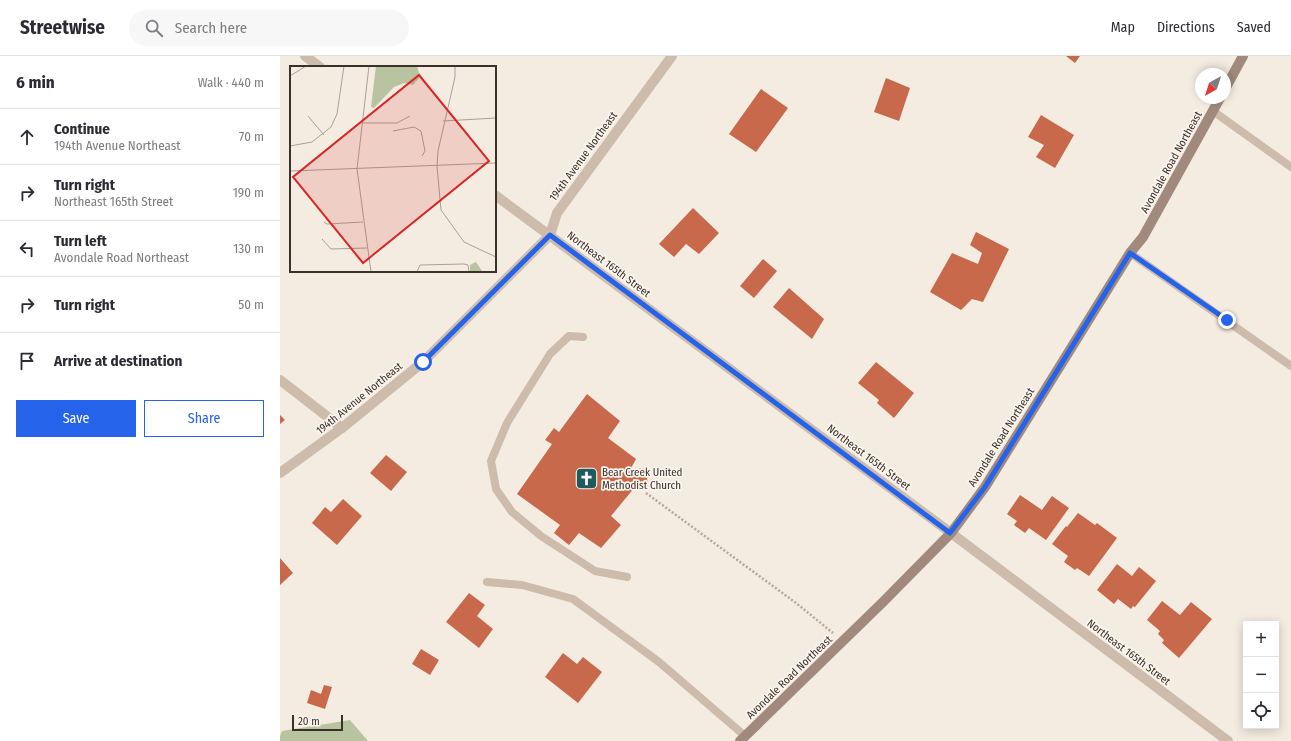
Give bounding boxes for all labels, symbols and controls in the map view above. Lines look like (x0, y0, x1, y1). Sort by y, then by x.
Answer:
search box (129, 10, 409, 46)
text: Streetwise (20, 16, 105, 39)
icon: search (143, 17, 165, 39)
text: Search here (175, 19, 247, 37)
text: Map (1111, 19, 1135, 36)
text: Directions (1157, 19, 1215, 36)
text: Saved (1237, 19, 1271, 36)
inset map (290, 66, 496, 272)
north arrow (1195, 68, 1231, 104)
text: 6 min (16, 72, 55, 93)
text: Walk · 440 m (198, 75, 264, 90)
street label: 194th Avenue Northeast (547, 109, 620, 203)
street label: Avondale Road Northeast (1138, 109, 1205, 215)
text: Continue (54, 120, 110, 138)
icon: ahead (16, 126, 38, 148)
text: 70 m (239, 129, 264, 144)
text: 194th Avenue Northeast (54, 138, 181, 153)
text: Turn right (54, 176, 115, 194)
icon: right (16, 182, 38, 204)
text: 190 m (233, 185, 264, 200)
text: Northeast 165th Street (54, 194, 173, 209)
street label: Northeast 165th Street (564, 229, 653, 300)
text: Turn left (54, 232, 107, 250)
icon: left (16, 238, 38, 260)
text: 130 m (233, 241, 264, 256)
text: Avondale Road Northeast (54, 250, 189, 265)
icon: right (16, 294, 38, 316)
text: Turn right (54, 296, 115, 314)
text: 50 m (238, 297, 264, 312)
route end (1218, 311, 1236, 329)
icon: arrive (16, 350, 38, 372)
text: Arrive at destination (54, 352, 182, 370)
route start (414, 353, 432, 371)
street label: 194th Avenue Northeast (314, 359, 405, 437)
street label: Avondale Road Northeast (966, 385, 1037, 489)
button: Save (16, 400, 136, 437)
button: Share (144, 400, 264, 437)
street label: Northeast 165th Street (824, 422, 913, 493)
church icon: Bear Creek United Methodist Church (574, 465, 600, 491)
place label: Bear Creek United Methodist Church (602, 466, 683, 492)
street label: Northeast 165th Street (1084, 617, 1173, 688)
map controls (1243, 621, 1279, 729)
button: + (1243, 621, 1279, 657)
street label: Avondale Road Northeast (744, 633, 835, 722)
button: − (1243, 657, 1279, 693)
button: locate (1243, 693, 1279, 729)
scale bar (292, 713, 343, 732)
text: 20 m (298, 715, 320, 728)

